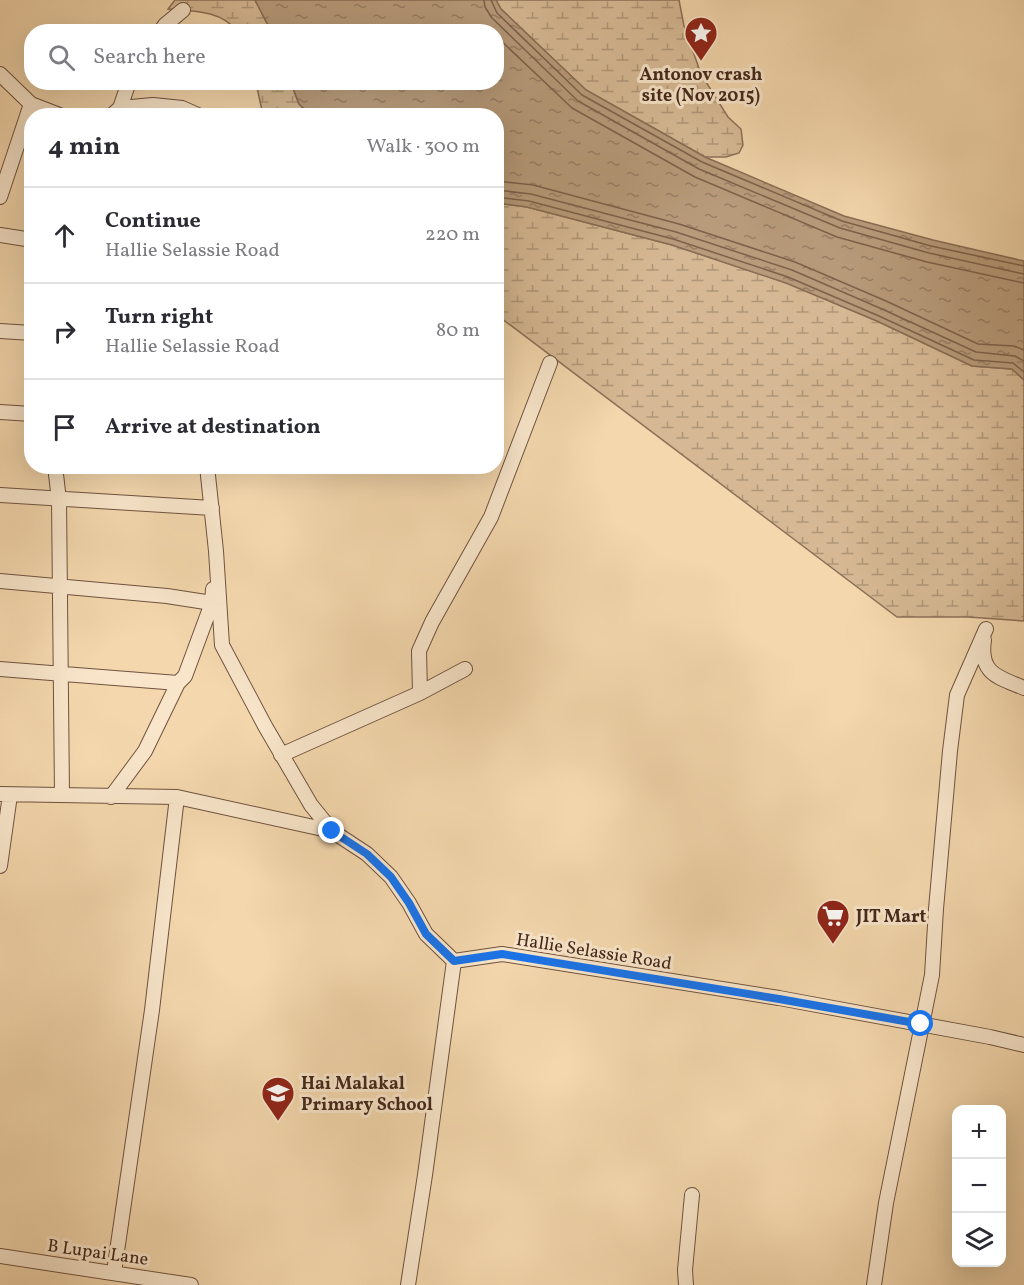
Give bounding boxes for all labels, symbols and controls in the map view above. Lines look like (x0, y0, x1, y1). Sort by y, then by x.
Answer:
place icon: Antonov crash site (Nov 2015) (683, 15, 719, 62)
search box (24, 24, 504, 90)
icon: search (45, 41, 78, 74)
text: Search here (93, 42, 206, 73)
place label: Antonov crash site (Nov 2015) (639, 63, 763, 109)
text: 4 min (48, 129, 120, 165)
text: Walk · 300 m (367, 133, 480, 161)
text: Continue (105, 206, 201, 237)
icon: ahead (48, 219, 81, 252)
text: 220 m (425, 221, 480, 249)
text: Hallie Selassie Road (105, 237, 280, 265)
text: Turn right (105, 302, 213, 333)
icon: right (48, 315, 81, 348)
text: 80 m (436, 317, 480, 345)
text: Hallie Selassie Road (105, 333, 280, 361)
icon: arrive (48, 411, 81, 444)
text: Arrive at destination (105, 412, 321, 443)
route end (318, 817, 344, 843)
supermarket icon: JIT Mart (815, 898, 851, 945)
place label: JIT Mart (855, 905, 927, 930)
street label: Hallie Selassie Road (514, 928, 673, 977)
route start (907, 1010, 933, 1036)
place label: Hai Malakal Primary School (301, 1072, 433, 1118)
school or university icon: Hai Malakal Primary School (260, 1075, 296, 1122)
map controls (952, 1105, 1006, 1267)
button: + (952, 1105, 1006, 1159)
button: − (952, 1159, 1006, 1213)
button: layers (952, 1213, 1006, 1267)
street label: B Lupai Lane (46, 1234, 150, 1273)

